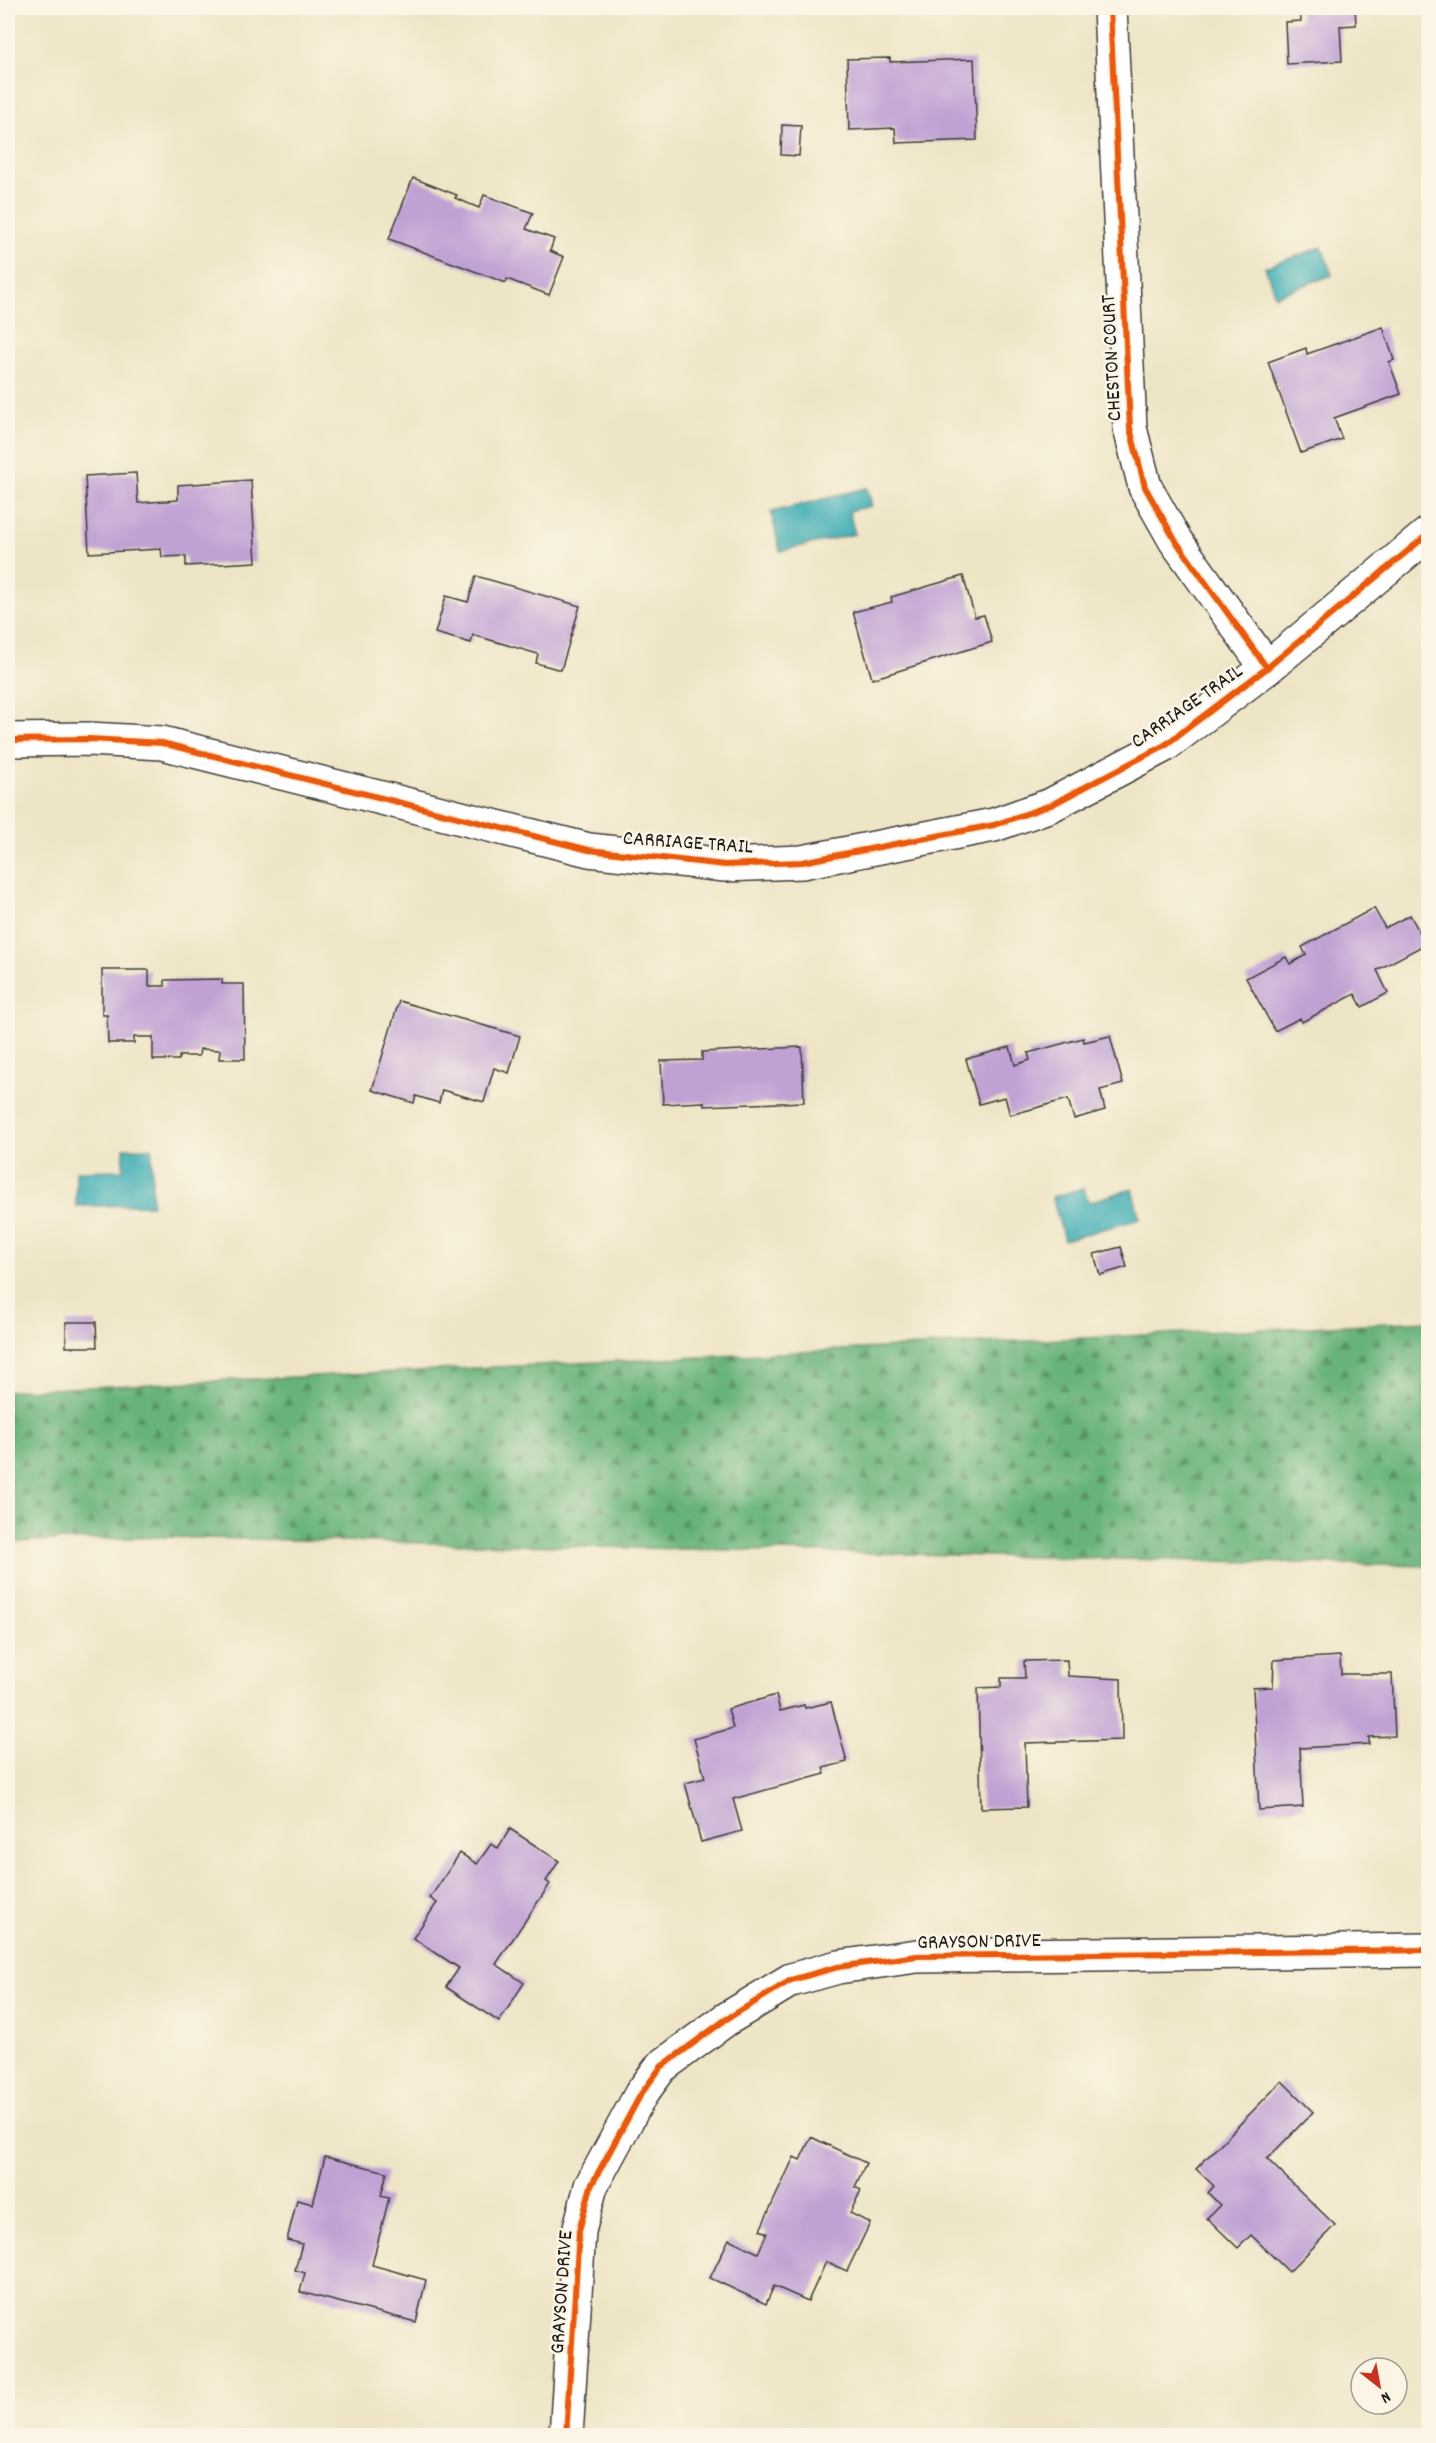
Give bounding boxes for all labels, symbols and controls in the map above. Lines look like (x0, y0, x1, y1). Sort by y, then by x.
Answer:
street label: CHESTON COURT (1095, 293, 1131, 422)
street label: CARRIAGE TRAIL (1126, 658, 1250, 757)
street label: CARRIAGE TRAIL (622, 824, 754, 864)
street label: GRAYSON DRIVE (917, 1927, 1042, 1959)
street label: GRAYSON DRIVE (544, 2229, 582, 2355)
north arrow (1349, 2356, 1409, 2416)
text: N (1376, 2385, 1395, 2409)

